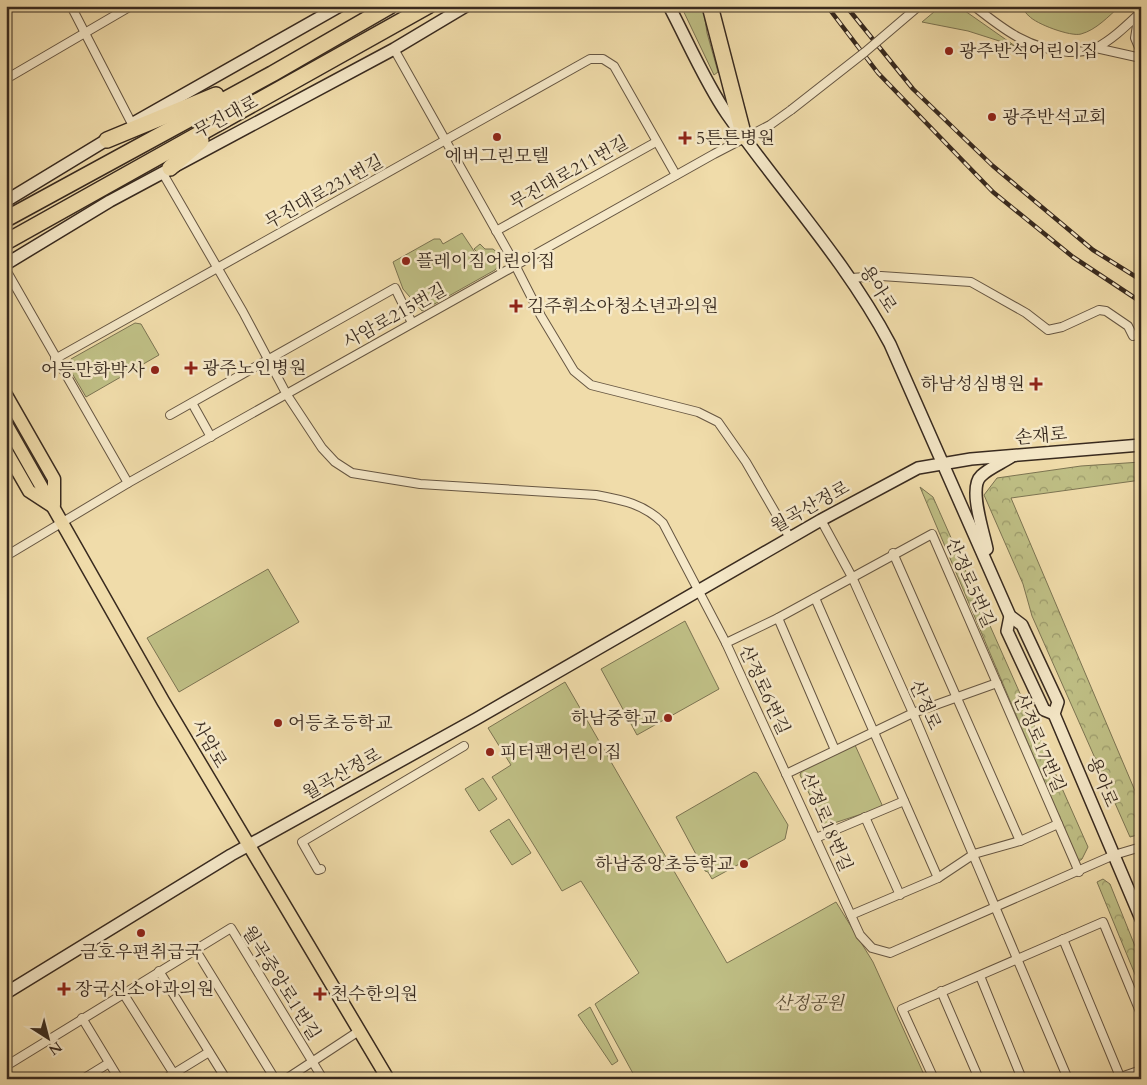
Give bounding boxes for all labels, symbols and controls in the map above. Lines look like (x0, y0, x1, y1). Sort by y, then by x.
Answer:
place label: 광주반석어린이집 (959, 39, 1098, 64)
marker: 광주반석어린이집 (943, 45, 955, 57)
street label: 무진대로 (189, 90, 263, 144)
place label: 광주반석교회 (1002, 105, 1106, 130)
marker: 광주반석교회 (986, 111, 998, 123)
place label: 5튼튼병원 (696, 126, 775, 151)
street label: 무진대로211번길 (505, 130, 633, 216)
marker: 에버그린모텔 (491, 131, 503, 143)
marker: 5튼튼병원 (678, 131, 692, 145)
place label: 에버그린모텔 (445, 144, 549, 169)
street label: 무진대로231번길 (260, 149, 388, 235)
place label: 플레이짐어린이집 (416, 249, 555, 274)
marker: 플레이짐어린이집 (400, 255, 412, 267)
street label: 용아로 (854, 260, 902, 318)
street label: 사암로215번길 (339, 277, 451, 355)
place label: 김주휘소아청소년과의원 (527, 294, 718, 319)
marker: 김주휘소아청소년과의원 (509, 299, 523, 313)
place label: 광주노인병원 (202, 356, 306, 381)
place label: 어등만화박사 (41, 358, 146, 383)
marker: 광주노인병원 (184, 361, 198, 375)
marker: 어등만화박사 (149, 364, 161, 376)
place label: 하남성심병원 (921, 372, 1025, 397)
marker: 하남성심병원 (1029, 377, 1043, 391)
street label: 손재로 (1014, 421, 1068, 451)
street label: 월곡산정로 (766, 475, 854, 539)
street label: 산정로5번길 (939, 534, 1001, 632)
street label: 산정로6번길 (732, 641, 796, 739)
street label: 산정로 (903, 676, 947, 734)
street label: 산정로17번길 (1007, 690, 1071, 796)
place label: 하남중학교 (571, 706, 659, 731)
place label: 어등초등학교 (288, 711, 393, 736)
marker: 하남중학교 (662, 712, 674, 724)
street label: 사암로 (185, 715, 233, 773)
marker: 어등초등학교 (272, 717, 284, 729)
place label: 피터팬어린이집 (500, 740, 622, 765)
street label: 월곡산정로 (298, 742, 386, 806)
marker: 피터팬어린이집 (484, 746, 496, 758)
street label: 용아로 (1080, 753, 1124, 811)
street label: 산정로18번길 (794, 769, 858, 875)
place label: 하남중앙초등학교 (595, 852, 735, 877)
marker: 하남중앙초등학교 (738, 858, 750, 870)
street label: 월곡중앙로1번길 (236, 921, 326, 1045)
marker: 금호우편취급국 (135, 927, 147, 939)
place label: 금호우편취급국 (80, 940, 202, 965)
place label: 장국신소아과의원 (75, 977, 214, 1002)
marker: 장국신소아과의원 (57, 982, 71, 996)
place label: 천수한의원 (331, 982, 418, 1007)
marker: 천수한의원 (313, 987, 327, 1001)
park label: 산정공원 (774, 991, 845, 1016)
north arrow (22, 1012, 72, 1062)
text: N (45, 1037, 66, 1059)

